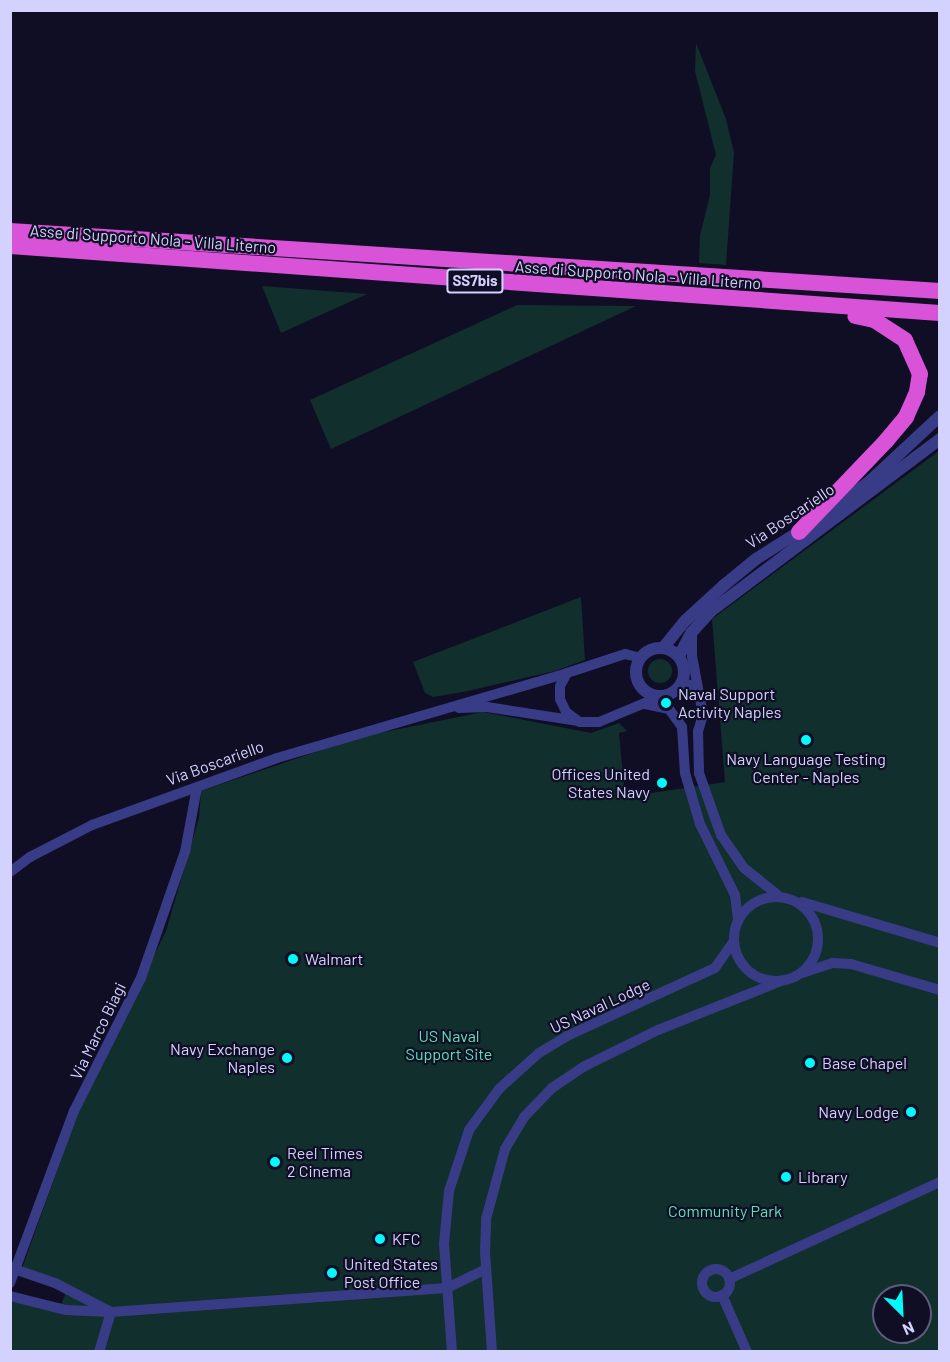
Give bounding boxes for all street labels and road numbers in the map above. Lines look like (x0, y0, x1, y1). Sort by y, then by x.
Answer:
street label: Asse di Supporto Nola - Villa Literno (29, 221, 277, 257)
street label: Asse di Supporto Nola - Villa Literno (514, 257, 762, 293)
road number: SS7bis (445, 269, 505, 293)
street label: Via Boscariello (742, 479, 838, 553)
street label: Via Boscariello (164, 736, 266, 790)
street label: US Naval Lodge (547, 974, 653, 1038)
street label: Via Marco Biagi (66, 979, 130, 1083)

